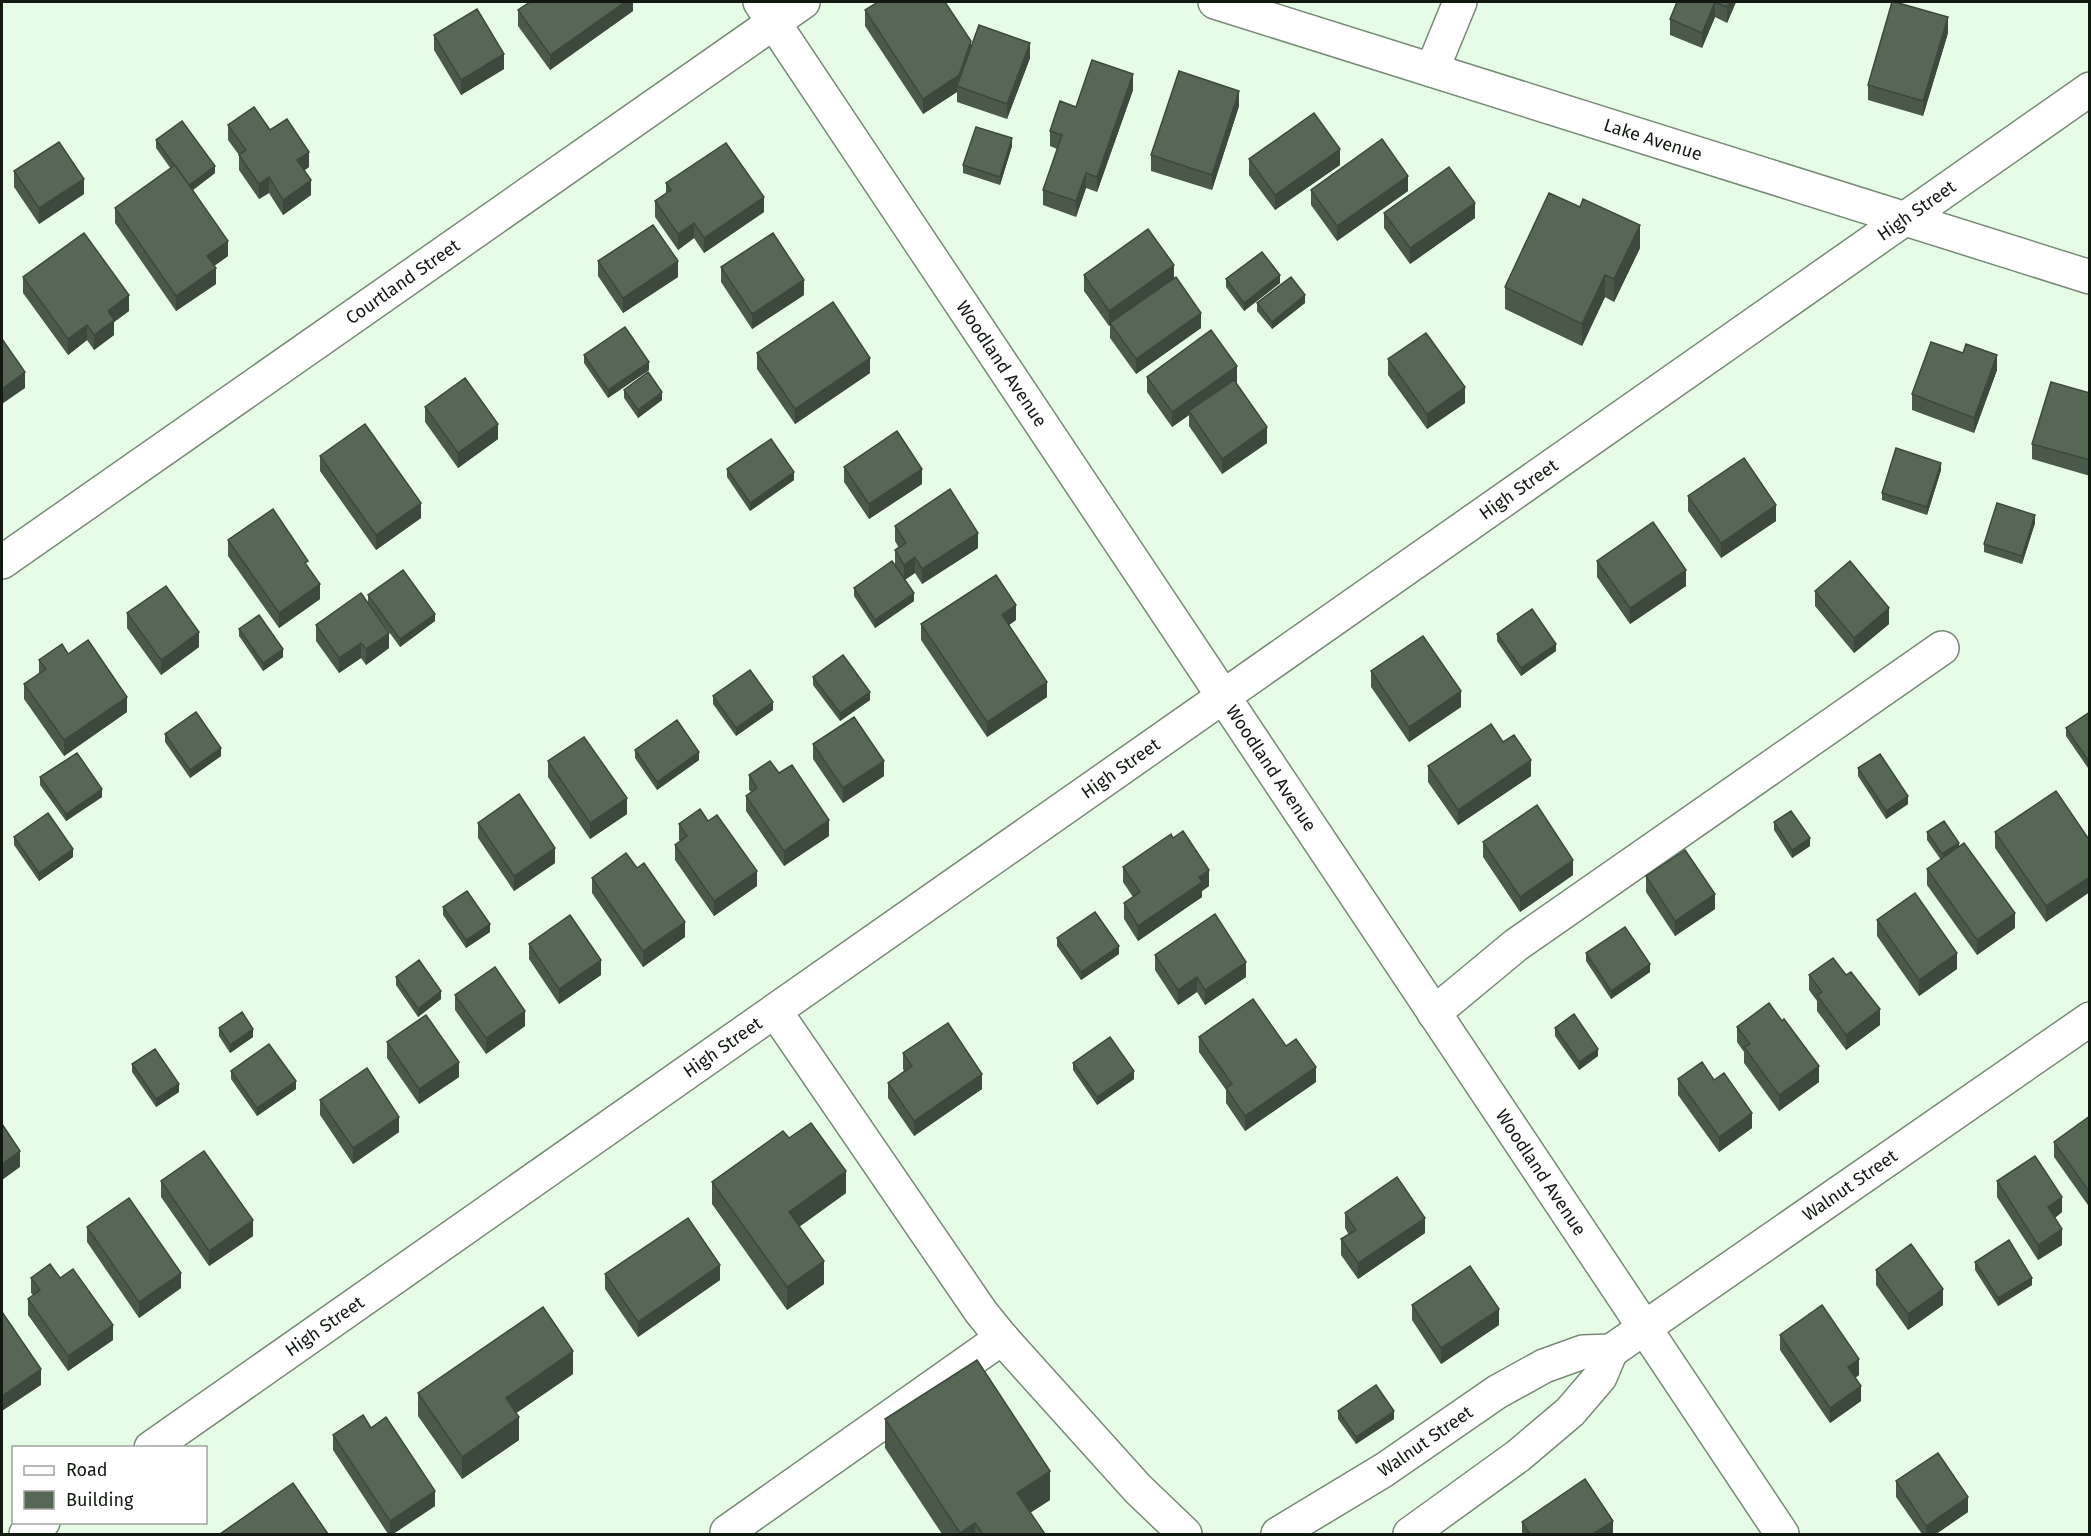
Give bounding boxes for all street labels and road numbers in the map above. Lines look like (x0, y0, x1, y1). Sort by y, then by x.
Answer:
street label: Lake Avenue (1601, 114, 1705, 165)
street label: High Street (1873, 175, 1960, 246)
street label: Courtland Street (342, 234, 464, 329)
street label: Woodland Avenue (951, 296, 1051, 431)
street label: High Street (1475, 454, 1562, 525)
street label: Woodland Avenue (1221, 701, 1321, 836)
street label: High Street (1077, 733, 1165, 804)
street label: High Street (679, 1012, 767, 1082)
street label: Woodland Avenue (1491, 1105, 1591, 1240)
street label: Walnut Street (1798, 1145, 1902, 1226)
street label: High Street (281, 1291, 369, 1361)
street label: Walnut Street (1374, 1401, 1477, 1482)

